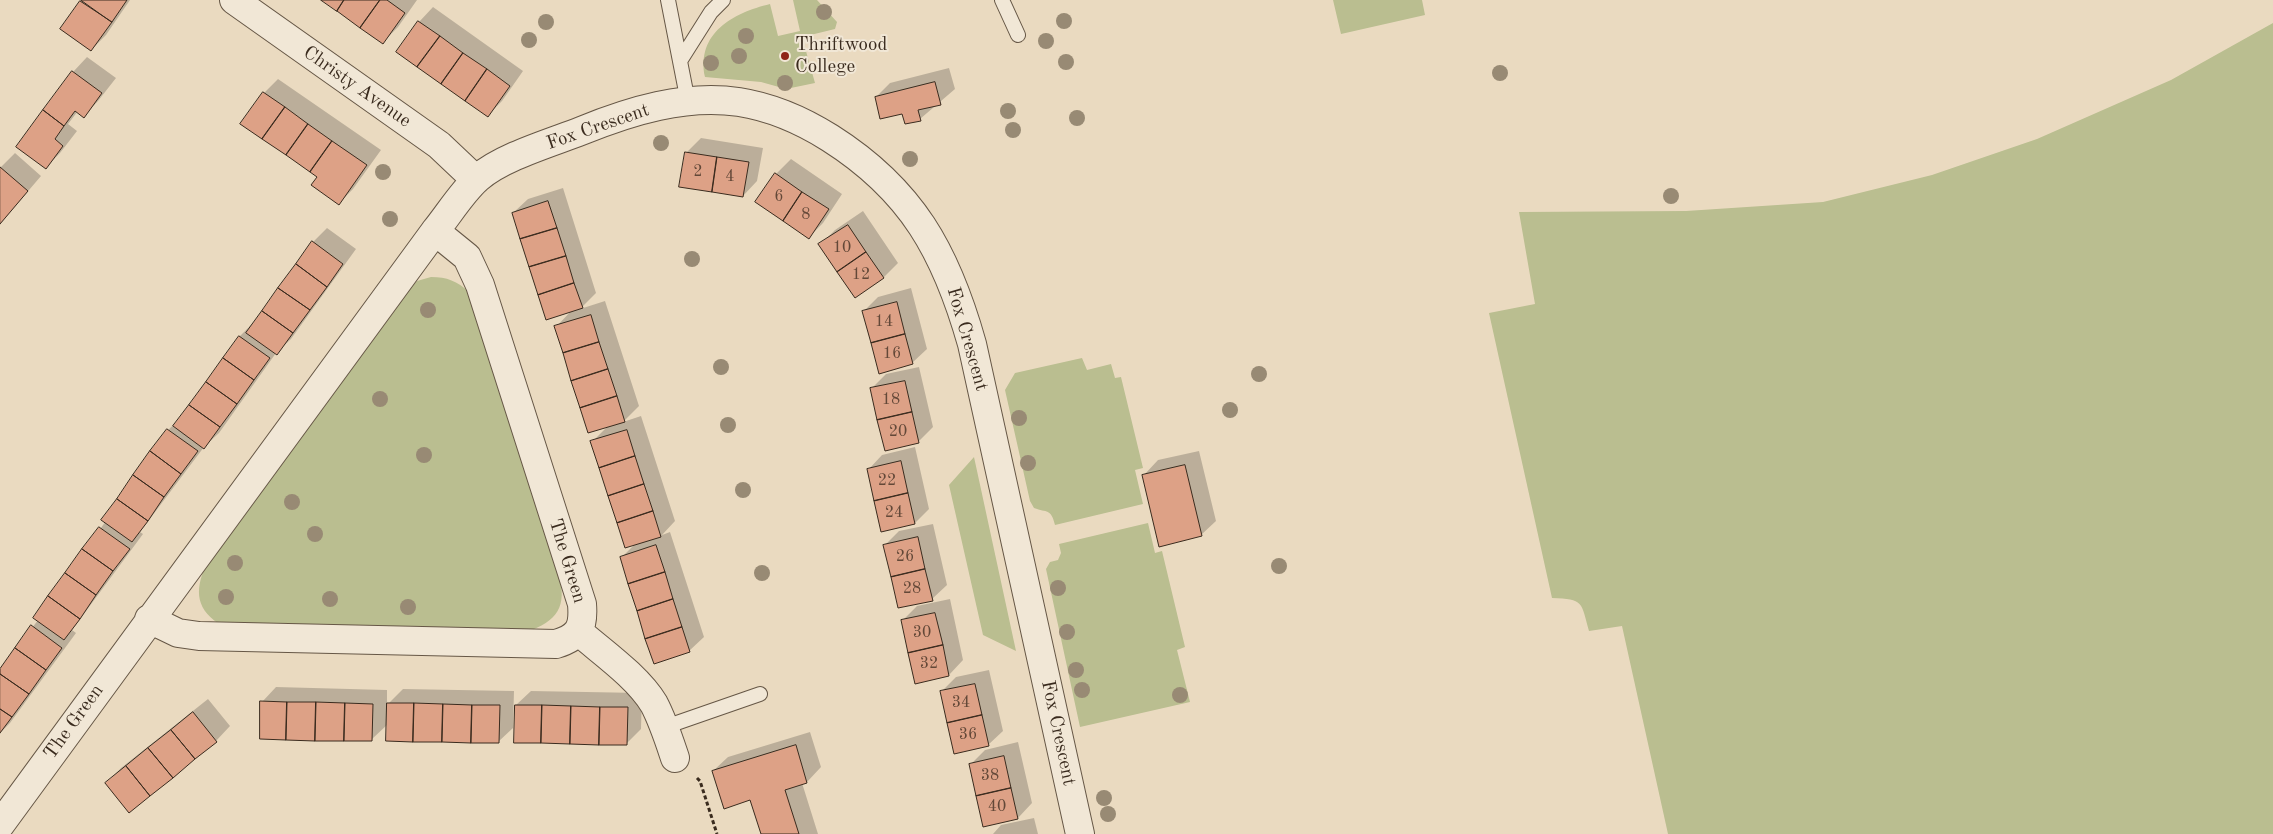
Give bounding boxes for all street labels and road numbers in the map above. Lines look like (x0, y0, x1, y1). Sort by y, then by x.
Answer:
street label: Christy Avenue (299, 41, 415, 133)
street label: Fox Crescent (544, 99, 652, 155)
street label: Fox Crescent (941, 284, 993, 394)
street label: The Green (543, 516, 591, 606)
street label: Fox Crescent (1036, 678, 1080, 788)
street label: The Green (39, 680, 109, 764)

